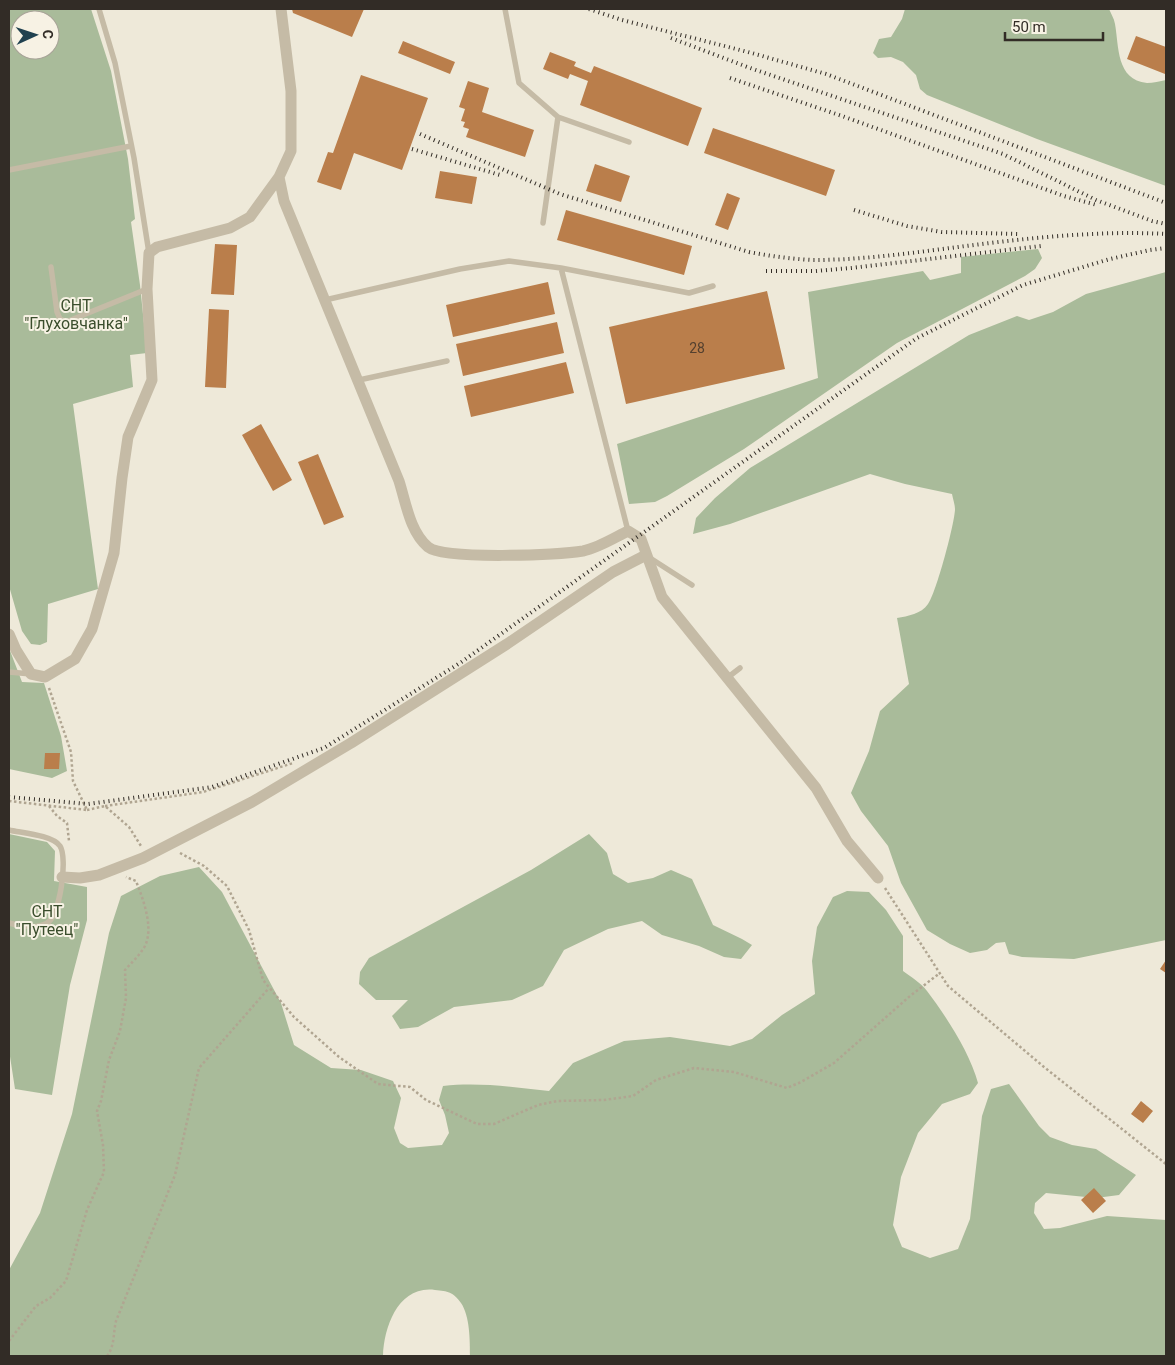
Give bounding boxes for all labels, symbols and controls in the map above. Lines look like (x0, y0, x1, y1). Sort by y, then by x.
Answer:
north arrow (10, 10, 60, 60)
scale bar (1005, 10, 1102, 42)
text: 50 m (1012, 18, 1046, 36)
text: С (40, 29, 56, 39)
park label: СНТ "Глуховчанка" (24, 296, 128, 333)
house number: 28 (689, 340, 705, 356)
park label: СНТ "Путеец" (16, 902, 78, 939)

